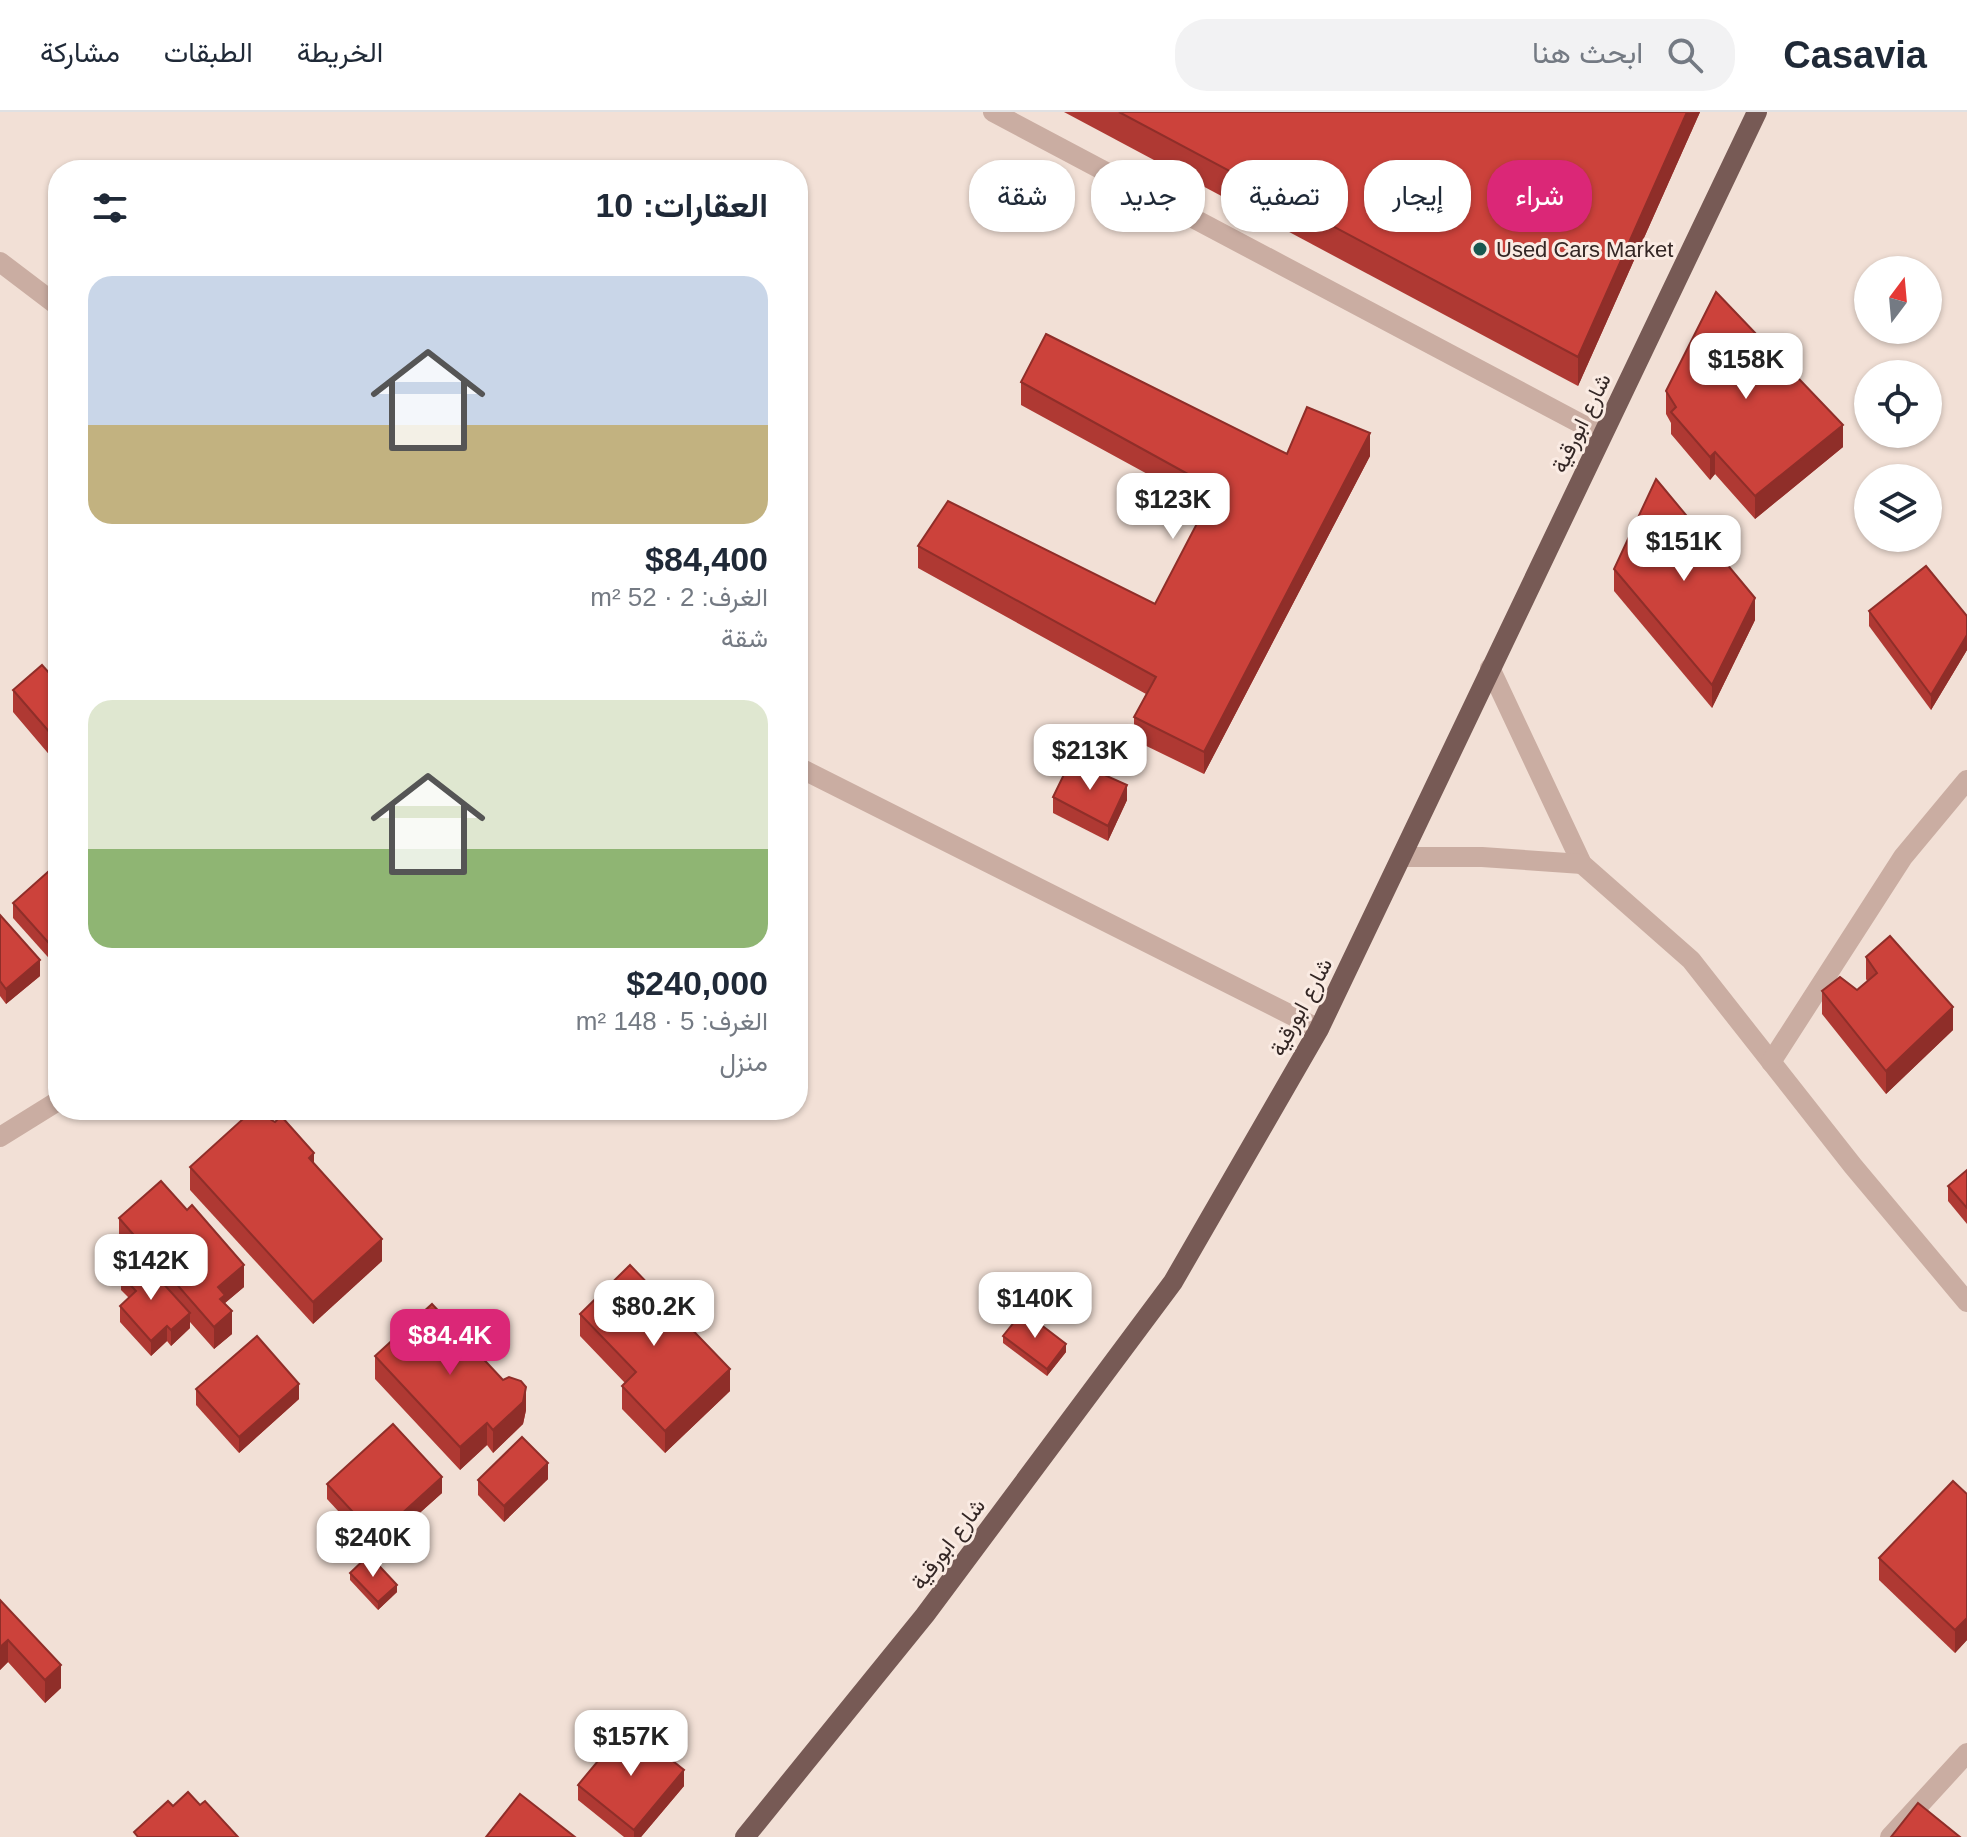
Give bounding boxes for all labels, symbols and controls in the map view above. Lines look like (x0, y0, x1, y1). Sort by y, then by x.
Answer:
search box (1175, 19, 1735, 91)
icon: search (1663, 33, 1707, 77)
text: Casavia (1783, 34, 1927, 76)
text: ابحث هنا (1532, 36, 1643, 69)
text: مشاركة (40, 37, 120, 68)
text: الطبقات (164, 37, 253, 68)
text: الخريطة (297, 37, 383, 68)
chip: شقة (969, 160, 1075, 232)
chip: جديد (1091, 160, 1205, 232)
chip: تصفية (1221, 160, 1348, 232)
chip: إيجار (1364, 160, 1471, 232)
chip: شراء (1487, 160, 1592, 232)
icon: filters (88, 186, 132, 230)
text: العقارات: 10 (595, 186, 768, 224)
place label: Used Cars Market (1496, 237, 1673, 262)
marker: Used Cars Market (1471, 240, 1489, 258)
north arrow (1854, 256, 1942, 344)
map controls (1854, 256, 1942, 552)
icon: home (356, 328, 500, 472)
pin: $158K (1690, 333, 1802, 401)
text: $158K (1708, 344, 1784, 374)
button: locate (1854, 360, 1942, 448)
street label: شارع ابورقية (1546, 369, 1618, 478)
button: layers (1854, 464, 1942, 552)
pin: $123K (1117, 473, 1229, 541)
text: $123K (1135, 484, 1211, 514)
pin: $151K (1628, 515, 1740, 583)
text: $151K (1646, 526, 1722, 556)
text: $84,400 (645, 540, 768, 578)
text: الغرف: 2 · 52 m² (590, 582, 768, 612)
text: شقة (721, 623, 768, 653)
pin: $213K (1034, 724, 1146, 792)
text: $213K (1052, 735, 1128, 765)
icon: home (356, 752, 500, 896)
street label: شارع ابورقية (1265, 954, 1339, 1061)
text: $240,000 (626, 964, 768, 1002)
text: الغرف: 5 · 148 m² (576, 1006, 768, 1036)
text: منزل (719, 1047, 768, 1077)
pin: $142K (95, 1234, 207, 1302)
text: $142K (113, 1245, 189, 1275)
pin: $140K (979, 1272, 1091, 1340)
pin: $80.2K (589, 1280, 719, 1348)
text: $140K (997, 1283, 1073, 1313)
text: $80.2K (612, 1291, 696, 1321)
pin: $84.4K (385, 1309, 515, 1377)
text: $84.4K (408, 1320, 492, 1350)
street label: شارع ابورقية (906, 1494, 992, 1596)
pin: $240K (317, 1511, 429, 1579)
text: $240K (335, 1522, 411, 1552)
pin: $157K (575, 1710, 687, 1778)
text: $157K (593, 1721, 669, 1751)

